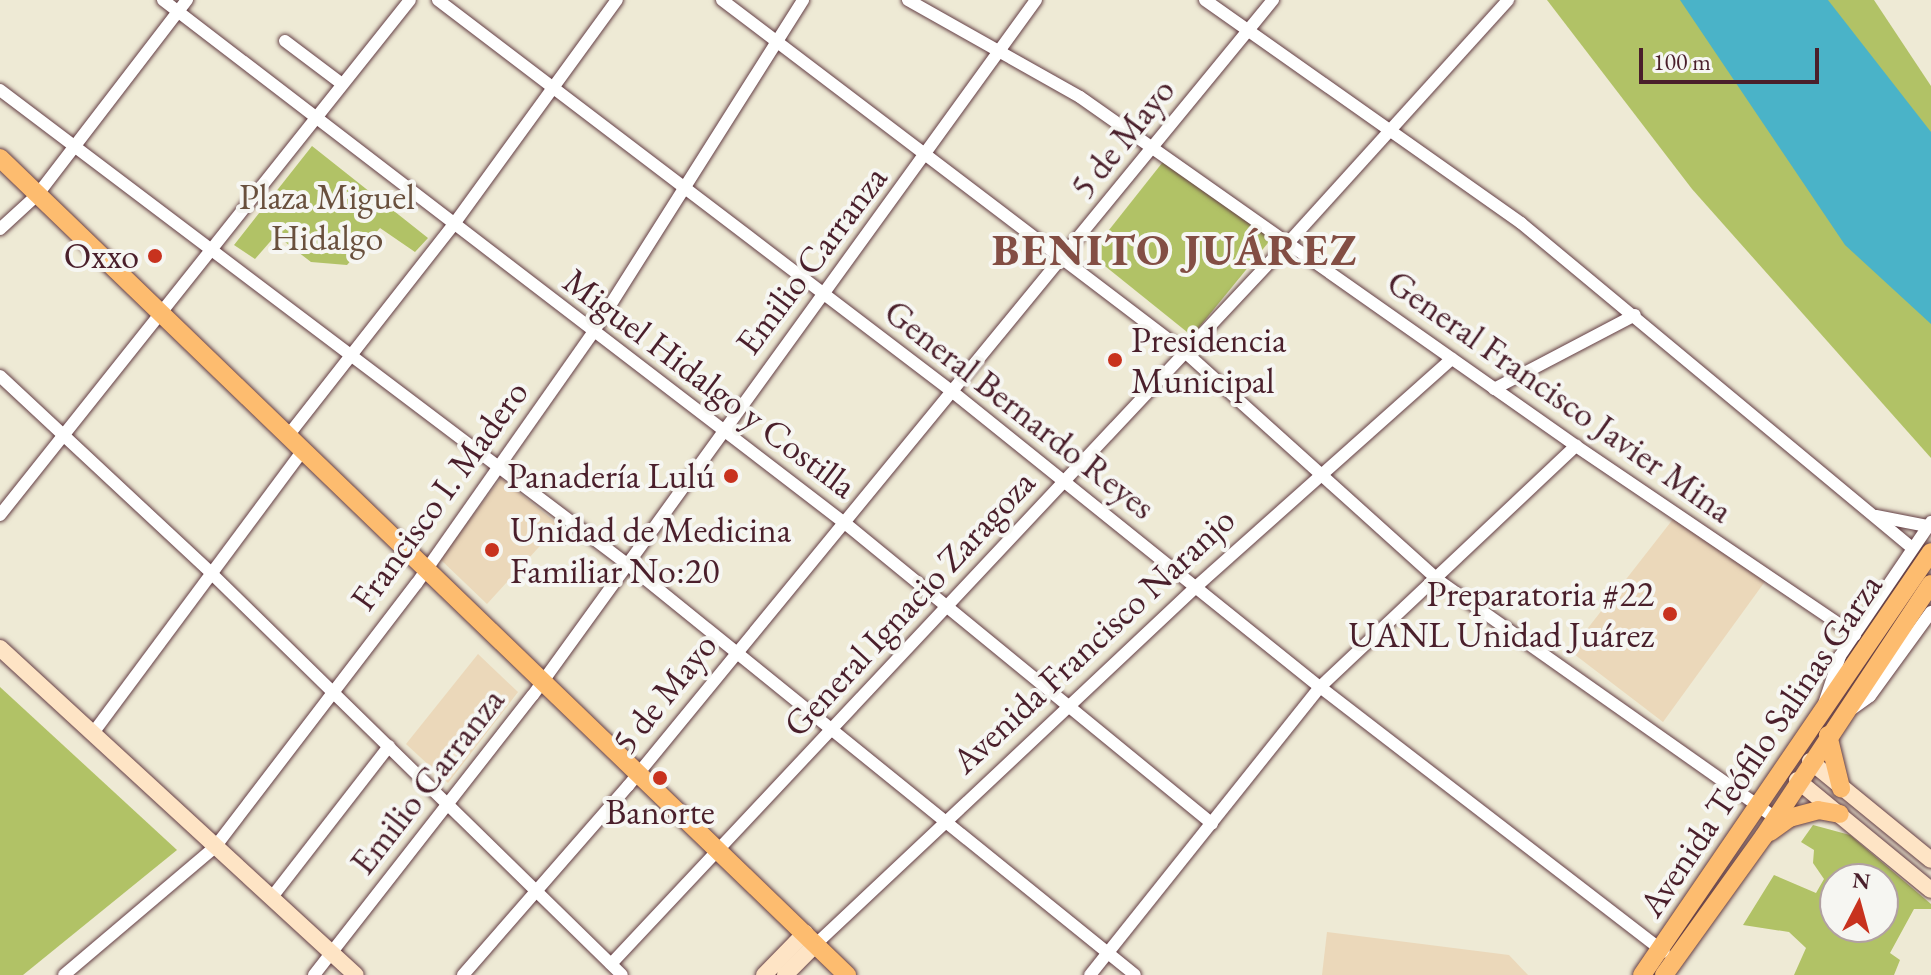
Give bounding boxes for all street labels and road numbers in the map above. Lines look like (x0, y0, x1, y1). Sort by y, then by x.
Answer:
street label: 5 de Mayo (1060, 69, 1184, 207)
street label: Emilio Carranza (726, 157, 896, 363)
street label: Miguel Hidalgo y Costilla (555, 259, 865, 507)
street label: General Francisco Javier Mina (1379, 260, 1741, 532)
street label: General Bernardo Reyes (876, 290, 1164, 528)
street label: Francisco I. Madero (341, 372, 537, 618)
street label: General Ignacio Zaragoza (774, 461, 1044, 745)
street label: Avenida Francisco Naranjo (943, 498, 1243, 782)
street label: Avenida Teófilo Salinas Garza (1629, 565, 1891, 925)
street label: 5 de Mayo (602, 624, 726, 762)
street label: Emilio Carranza (341, 679, 513, 883)

